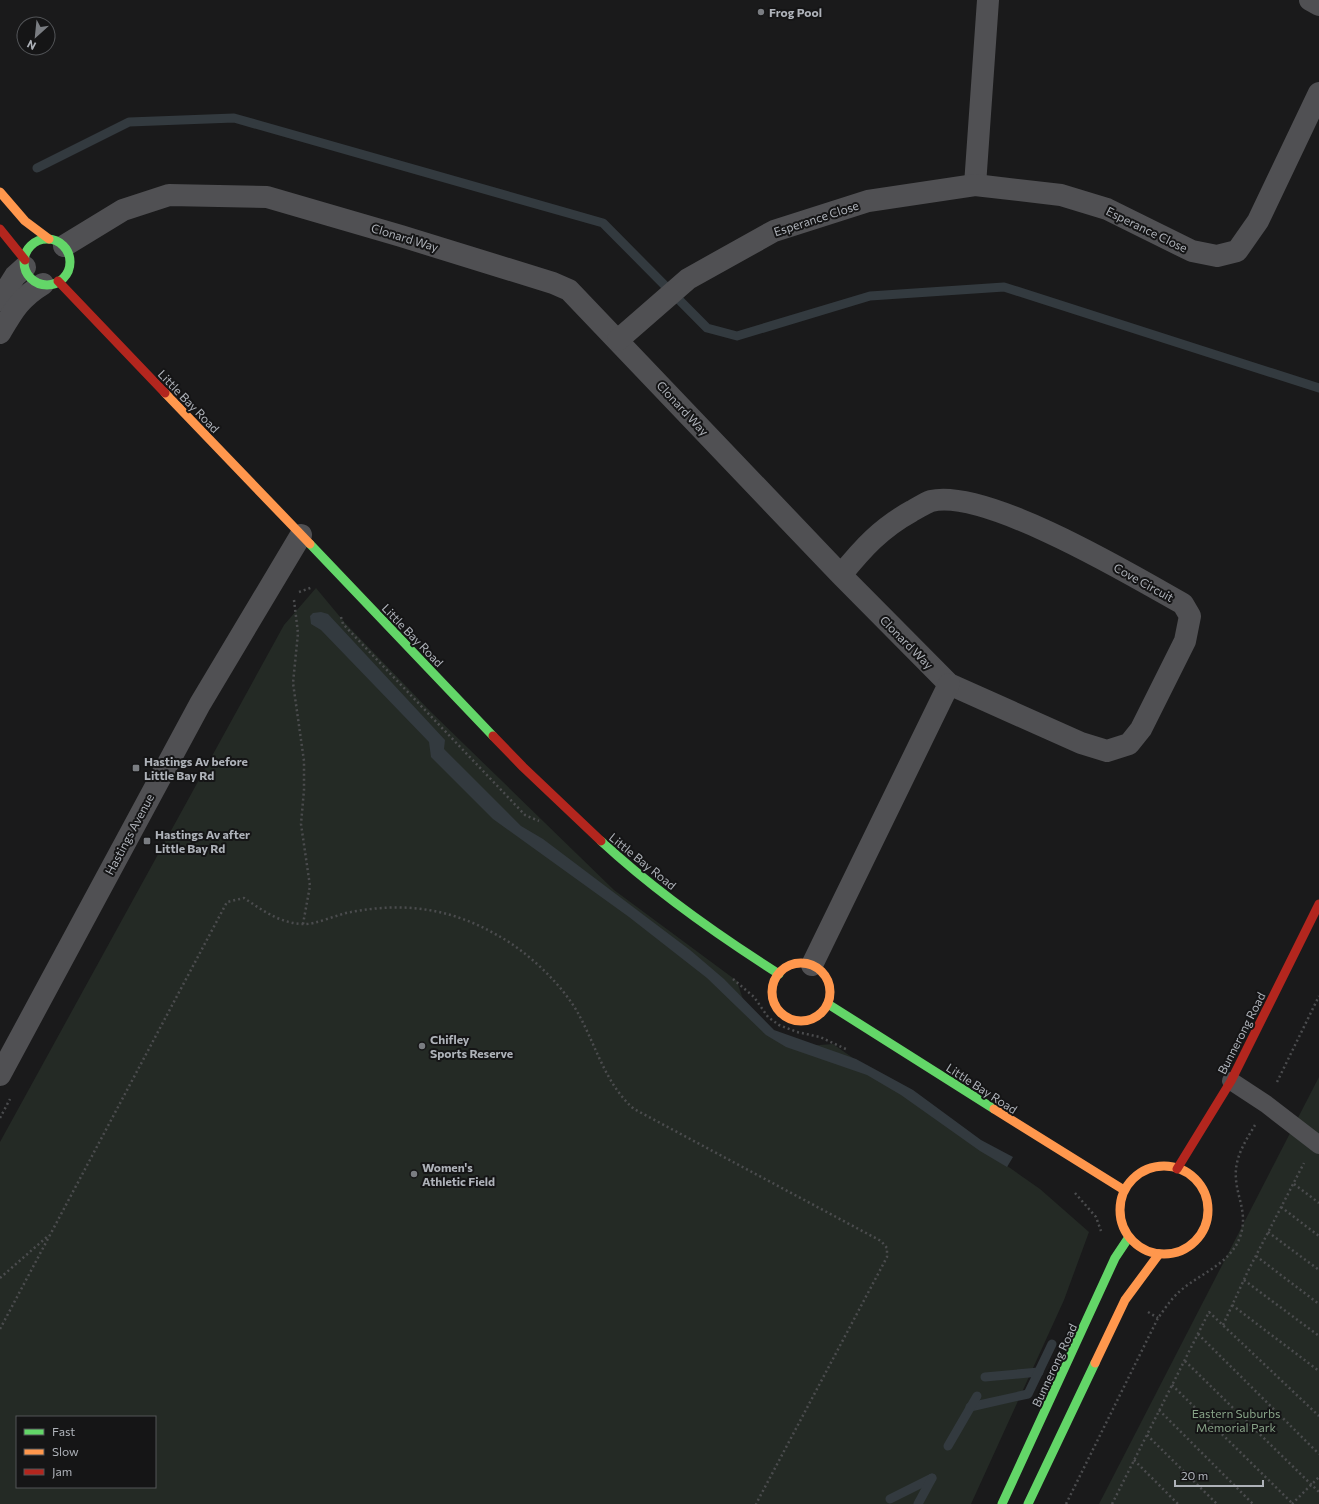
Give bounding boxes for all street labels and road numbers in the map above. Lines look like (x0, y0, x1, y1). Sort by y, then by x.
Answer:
street label: Esperance Close (772, 198, 860, 238)
street label: Esperance Close (1104, 203, 1190, 255)
street label: Clonard Way (370, 220, 440, 254)
street label: Little Bay Road (156, 367, 223, 435)
street label: Clonard Way (654, 378, 712, 438)
street label: Cove Circuit (1112, 560, 1176, 604)
street label: Little Bay Road (380, 601, 447, 669)
street label: Clonard Way (878, 613, 936, 671)
street label: Hastings Avenue (102, 791, 156, 877)
street label: Little Bay Road (607, 830, 679, 892)
street label: Bunnerong Road (1214, 990, 1268, 1076)
street label: Little Bay Road (944, 1060, 1020, 1116)
street label: Bunnerong Road (1029, 1321, 1079, 1409)

